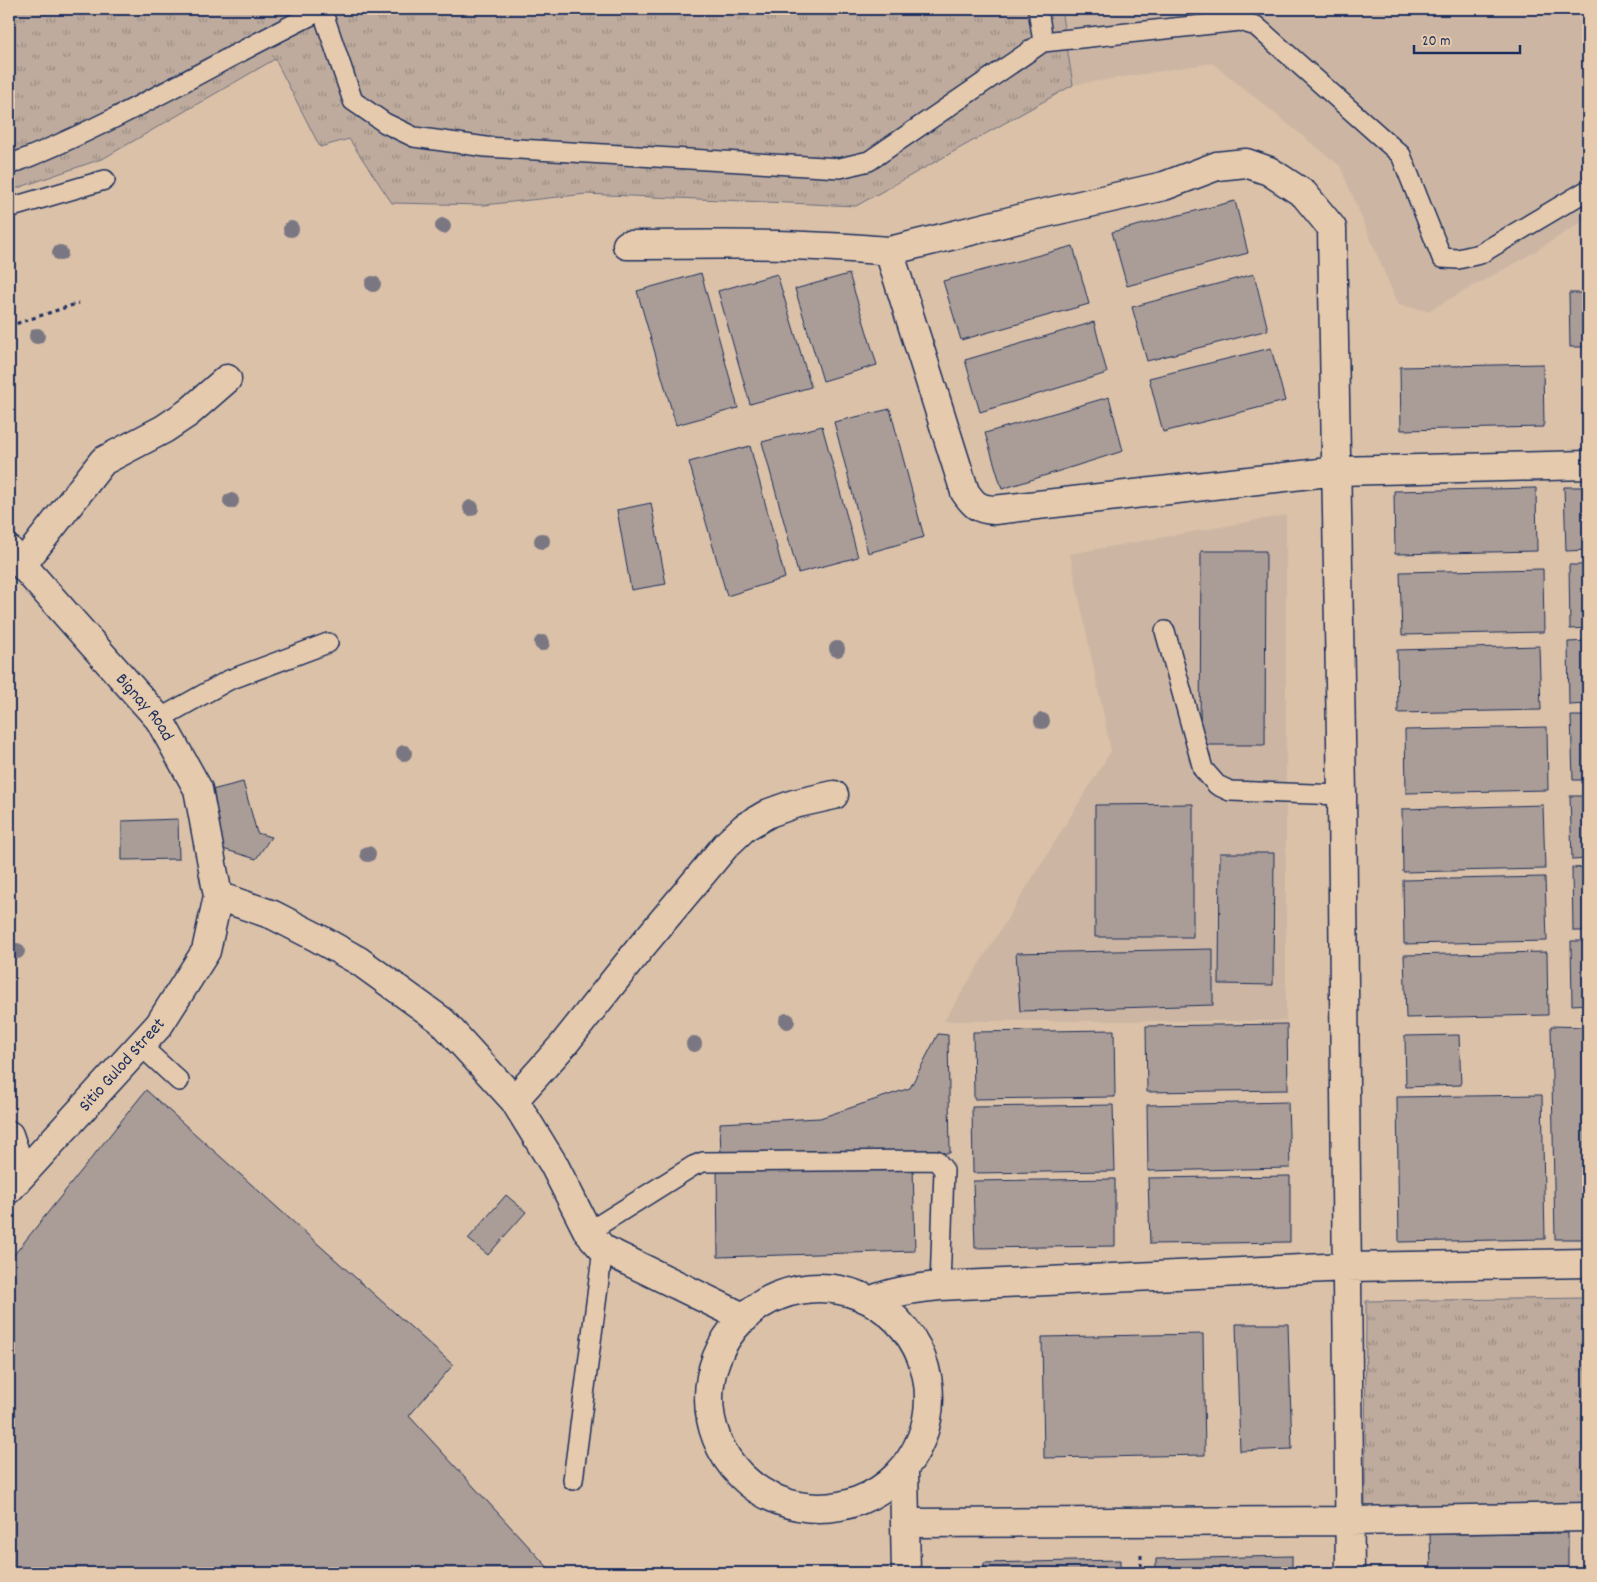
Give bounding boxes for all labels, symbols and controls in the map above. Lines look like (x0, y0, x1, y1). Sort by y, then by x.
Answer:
scale bar (1414, 22, 1521, 54)
text: 20 m (1422, 31, 1450, 53)
street label: Bignay Road (109, 668, 179, 746)
street label: Sitio Gulod Street (74, 1013, 172, 1118)

